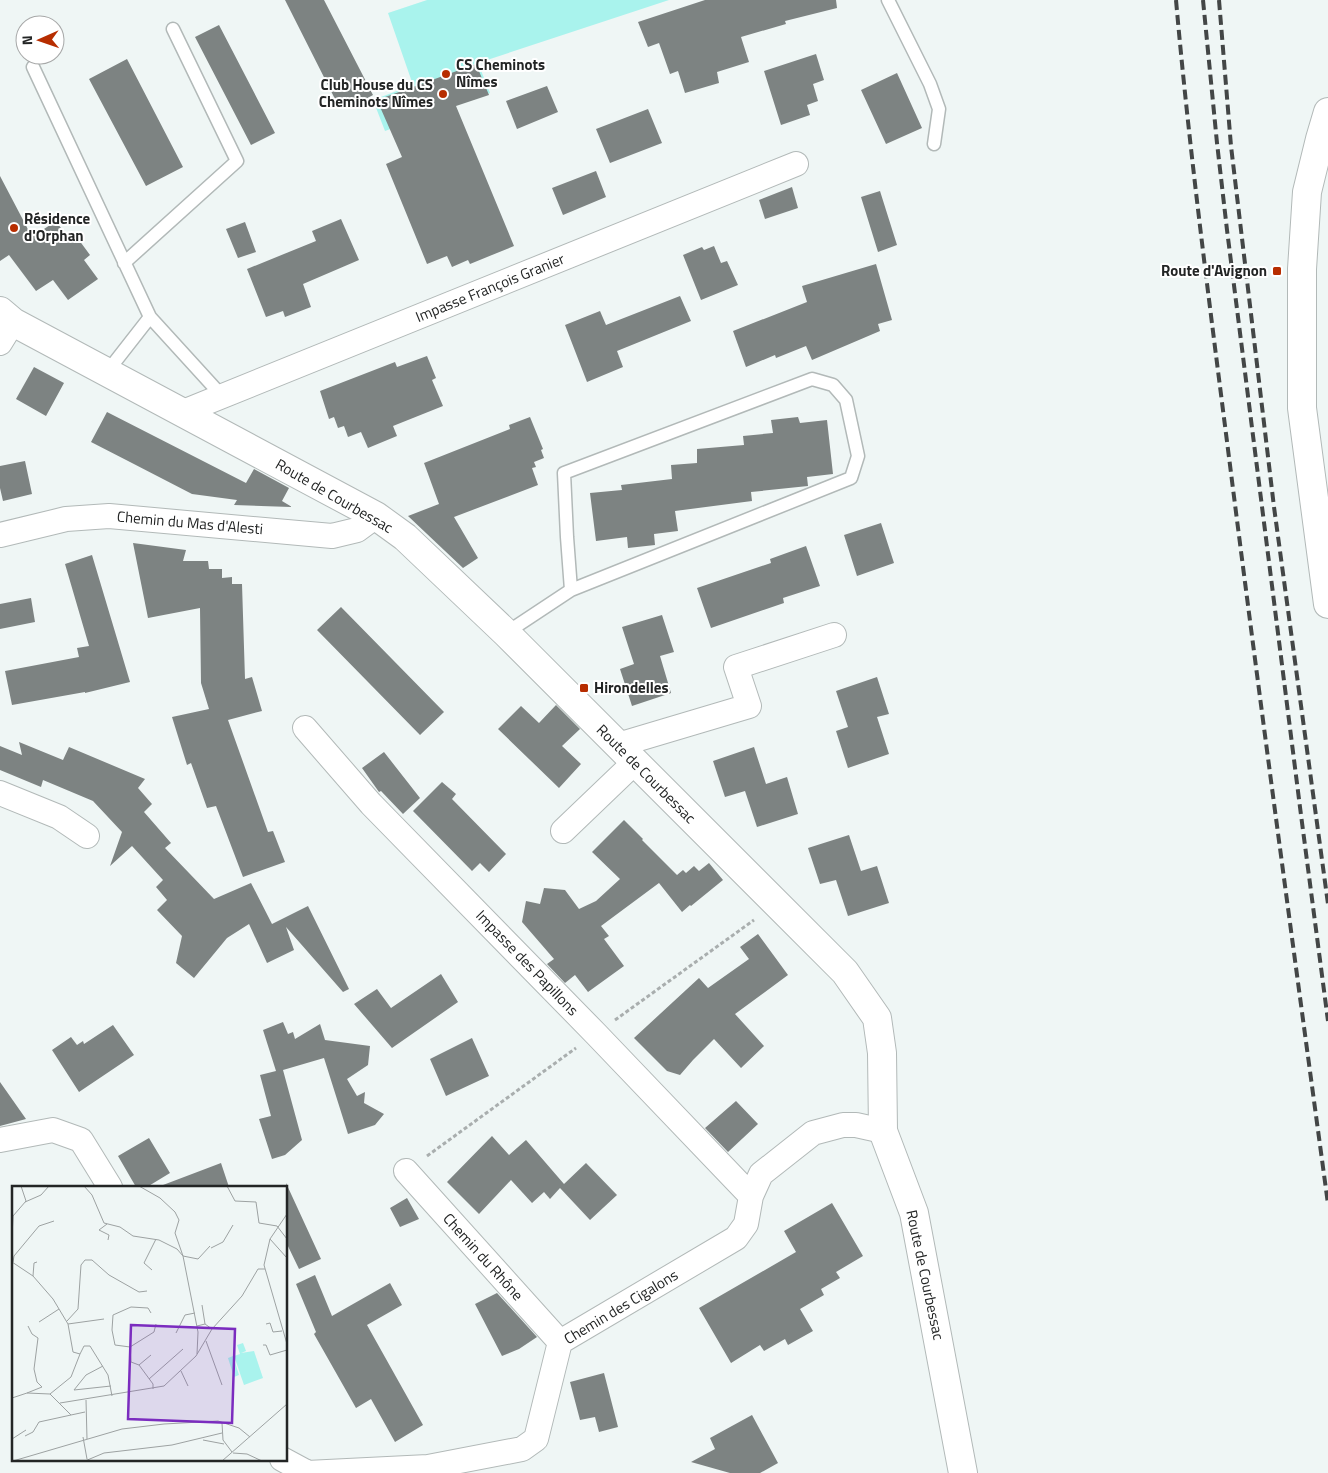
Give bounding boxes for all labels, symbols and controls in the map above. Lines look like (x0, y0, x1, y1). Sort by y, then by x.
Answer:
north arrow (15, 15, 65, 65)
text: N (16, 35, 37, 46)
place label: CS Cheminots Nîmes (456, 53, 545, 93)
marker: CS Cheminots Nîmes (440, 68, 452, 80)
place label: Club House du CS Cheminots Nîmes (319, 73, 433, 113)
marker: Club House du CS Cheminots Nîmes (437, 88, 449, 100)
place label: Résidence d'Orphan (24, 207, 91, 247)
marker: Résidence d'Orphan (8, 222, 20, 234)
street label: Impasse François Granier (412, 247, 568, 328)
place label: Route d'Avignon (1161, 259, 1267, 282)
marker: Route d'Avignon (1271, 265, 1283, 277)
street label: Route de Courbessac (271, 452, 397, 539)
street label: Chemin du Mas d'Alesti (116, 505, 264, 540)
place label: Hirondelles (594, 676, 669, 699)
marker: Hirondelles (578, 682, 590, 694)
street label: Route de Courbessac (591, 719, 701, 829)
street label: Impasse des Papillons (471, 904, 584, 1021)
inset map (12, 1186, 288, 1460)
street label: Chemin du Rhône (438, 1208, 529, 1306)
street label: Route de Courbessac (900, 1208, 951, 1342)
street label: Chemin des Cigalons (559, 1263, 682, 1350)

